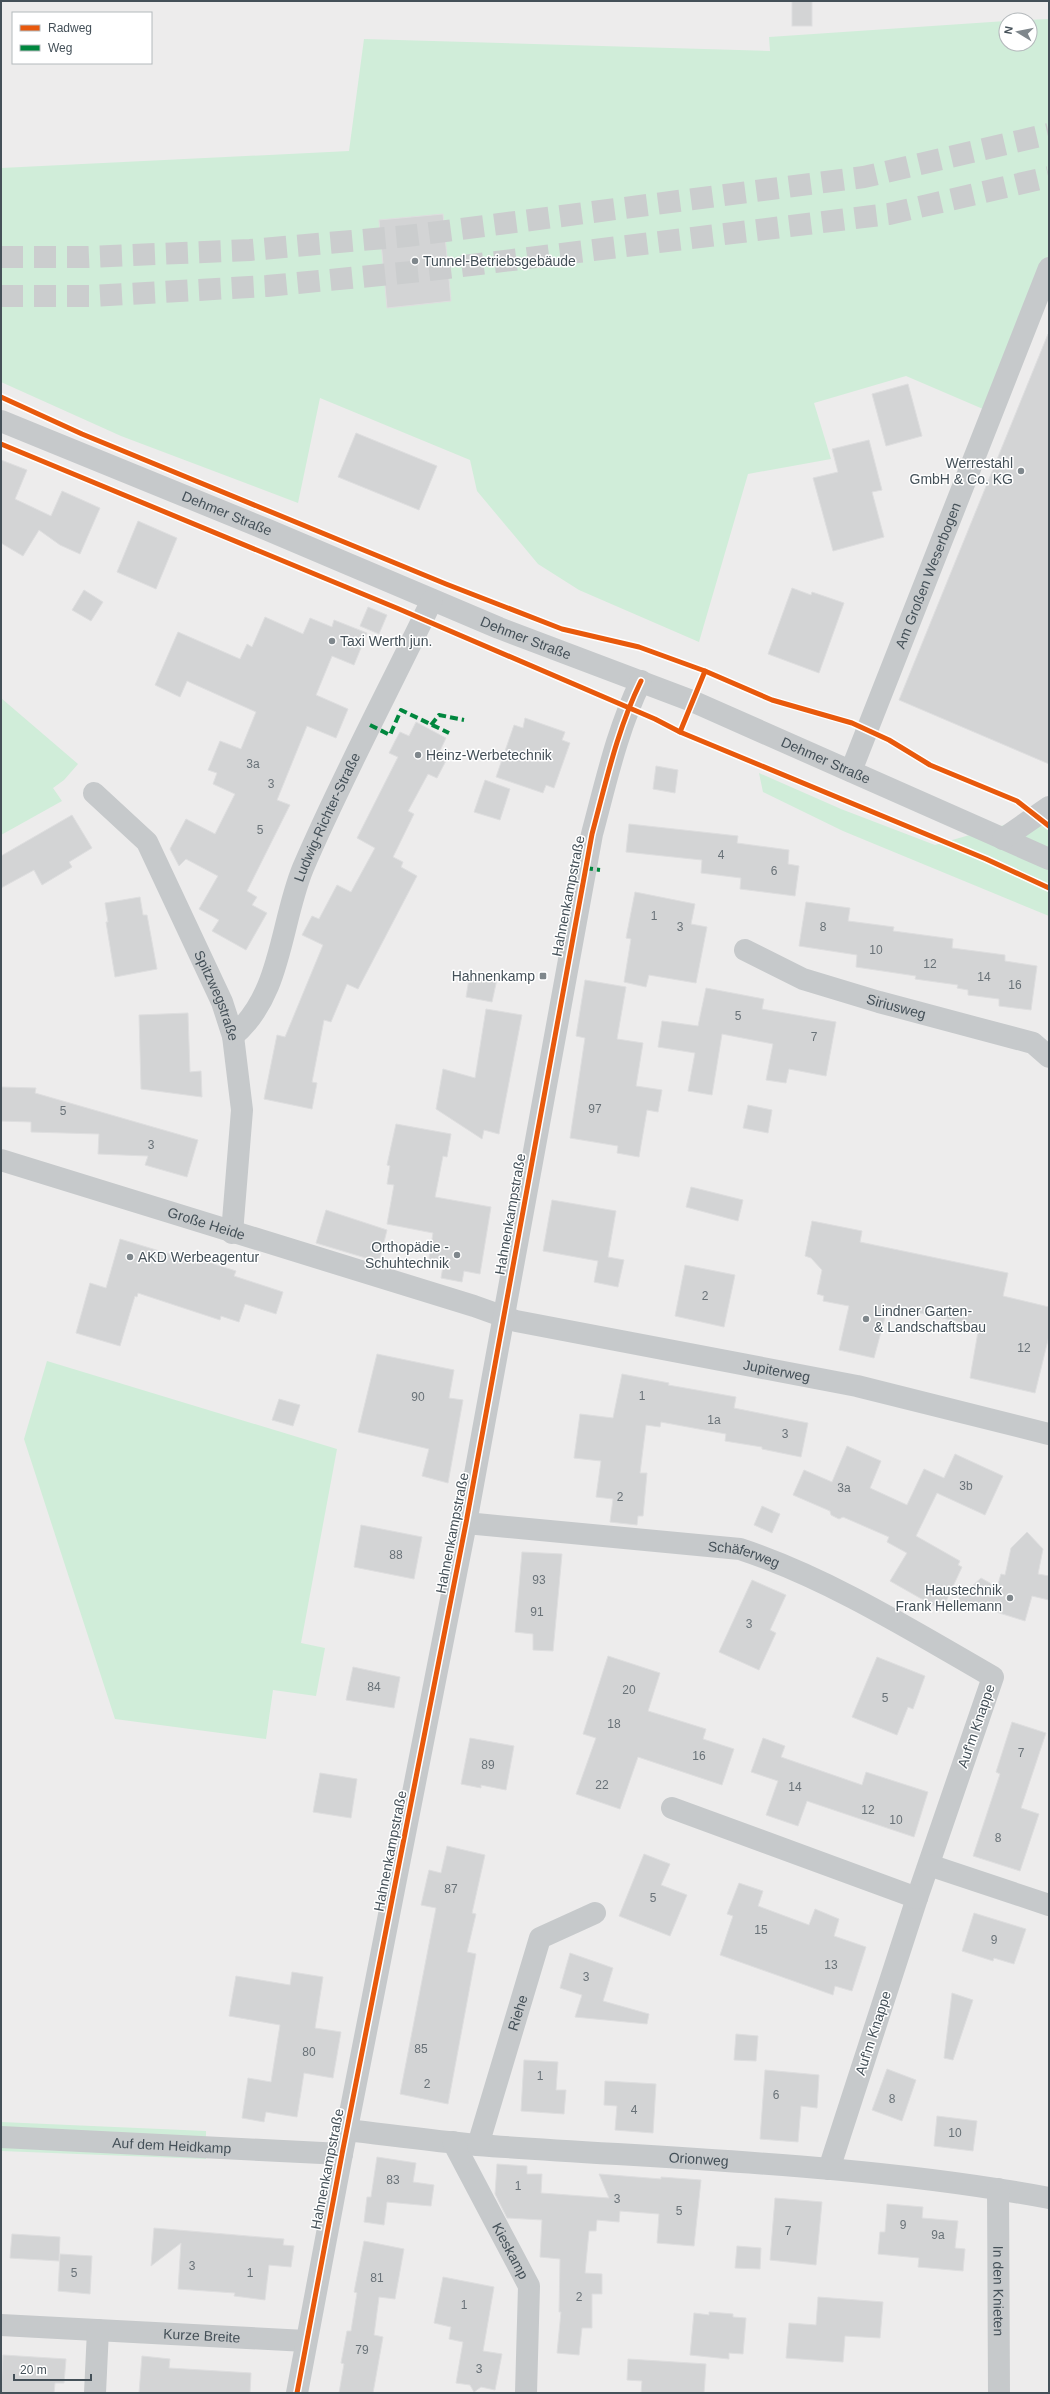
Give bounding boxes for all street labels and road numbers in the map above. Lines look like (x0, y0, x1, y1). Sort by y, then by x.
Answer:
street label: Dehmer Straße (180, 488, 274, 539)
street label: Am Großen Weserbogen (892, 500, 964, 651)
street label: Dehmer Straße (478, 613, 574, 663)
street label: Dehmer Straße (779, 734, 873, 787)
street label: Ludwig-Richter-Straße (291, 750, 363, 884)
street label: Hahnenkampstraße (548, 834, 588, 958)
street label: Spitzwegstraße (191, 948, 242, 1042)
street label: Siriusweg (865, 991, 928, 1022)
street label: Hahnenkampstraße (491, 1152, 529, 1276)
street label: Große Heide (166, 1204, 247, 1243)
street label: Jupiterweg (742, 1356, 811, 1385)
street label: Hahnenkampstraße (432, 1471, 472, 1595)
street label: Schäferweg (707, 1538, 782, 1571)
street label: Auf'm Knappe (954, 1682, 998, 1770)
street label: Hahnenkampstraße (370, 1789, 410, 1913)
street label: Auf'm Knappe (852, 1989, 894, 2077)
street label: Riehe (505, 1993, 531, 2033)
street label: Hahnenkampstraße (307, 2107, 347, 2231)
street label: Auf dem Heidkamp (112, 2135, 232, 2156)
street label: Orionweg (668, 2149, 729, 2169)
street label: Kieskamp (489, 2220, 532, 2282)
street label: In den Knieten (990, 2246, 1007, 2336)
street label: Kurze Breite (163, 2326, 241, 2346)

